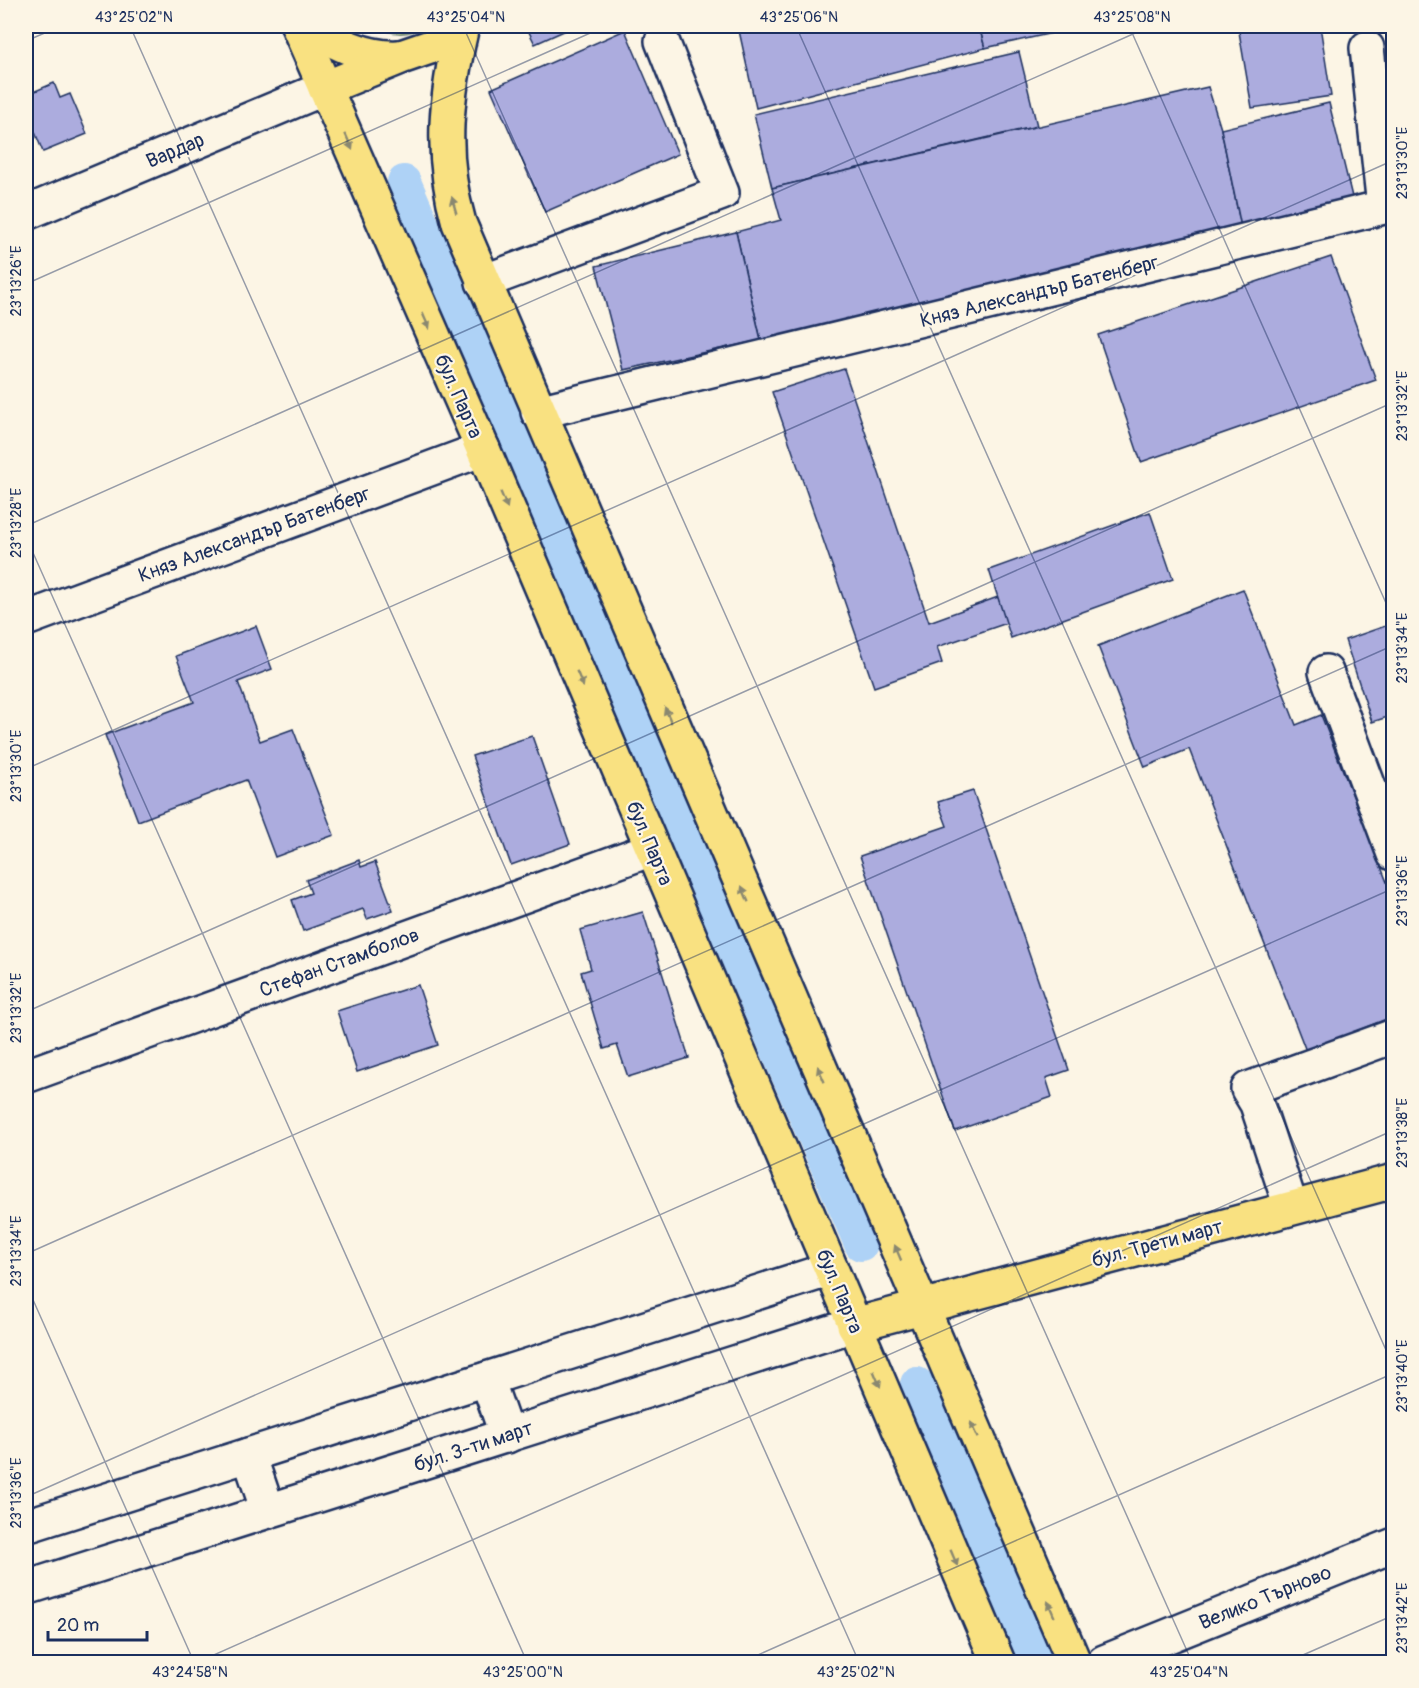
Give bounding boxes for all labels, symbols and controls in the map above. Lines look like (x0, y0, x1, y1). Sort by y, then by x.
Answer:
text: 43°25'02"N (95, 8, 173, 27)
text: 43°25'04"N (427, 8, 505, 27)
text: 43°25'06"N (760, 8, 838, 27)
text: 43°25'08"N (1093, 8, 1171, 27)
street label: Вардар (142, 127, 208, 174)
text: 23°13'30"E (1393, 127, 1412, 199)
one-way arrow (344, 133, 353, 150)
one-way arrow (449, 196, 458, 214)
text: 23°13'26"E (7, 245, 26, 317)
street label: Княз Александър Батенберг (917, 250, 1161, 333)
one-way arrow (422, 312, 431, 329)
street label: бул. Парта (429, 350, 488, 442)
text: 23°13'32"E (1393, 370, 1412, 441)
street label: Княз Александър Батенберг (135, 481, 374, 588)
text: 23°13'28"E (7, 488, 26, 558)
one-way arrow (499, 491, 509, 509)
text: 23°13'34"E (1393, 612, 1412, 684)
one-way arrow (576, 670, 585, 688)
one-way arrow (663, 706, 672, 724)
text: 23°13'30"E (7, 730, 26, 802)
street label: бул. Парта (621, 797, 678, 889)
text: 23°13'36"E (1393, 855, 1412, 927)
one-way arrow (740, 885, 750, 903)
street label: Стефан Стамболов (256, 922, 422, 1003)
text: 23°13'32"E (7, 972, 26, 1043)
one-way arrow (816, 1064, 826, 1082)
text: 23°13'38"E (1393, 1098, 1412, 1168)
street label: бул. Трети март (1089, 1214, 1226, 1273)
text: 23°13'34"E (7, 1215, 26, 1287)
one-way arrow (893, 1244, 902, 1262)
street label: бул. Парта (811, 1245, 868, 1337)
text: 23°13'40"E (1393, 1339, 1412, 1412)
one-way arrow (872, 1370, 882, 1388)
street label: бул. 3-ти март (410, 1415, 536, 1478)
one-way arrow (969, 1420, 979, 1438)
text: 23°13'36"E (7, 1457, 26, 1529)
one-way arrow (949, 1550, 959, 1568)
street label: Велико Търново (1195, 1560, 1335, 1635)
text: 23°13'42"E (1393, 1582, 1412, 1654)
one-way arrow (1046, 1600, 1055, 1617)
scale bar (48, 1604, 147, 1642)
text: 20 m (57, 1614, 99, 1637)
text: 43°24'58"N (152, 1663, 228, 1682)
text: 43°25'00"N (483, 1663, 563, 1682)
text: 43°25'02"N (817, 1663, 895, 1682)
text: 43°25'04"N (1150, 1663, 1228, 1682)

